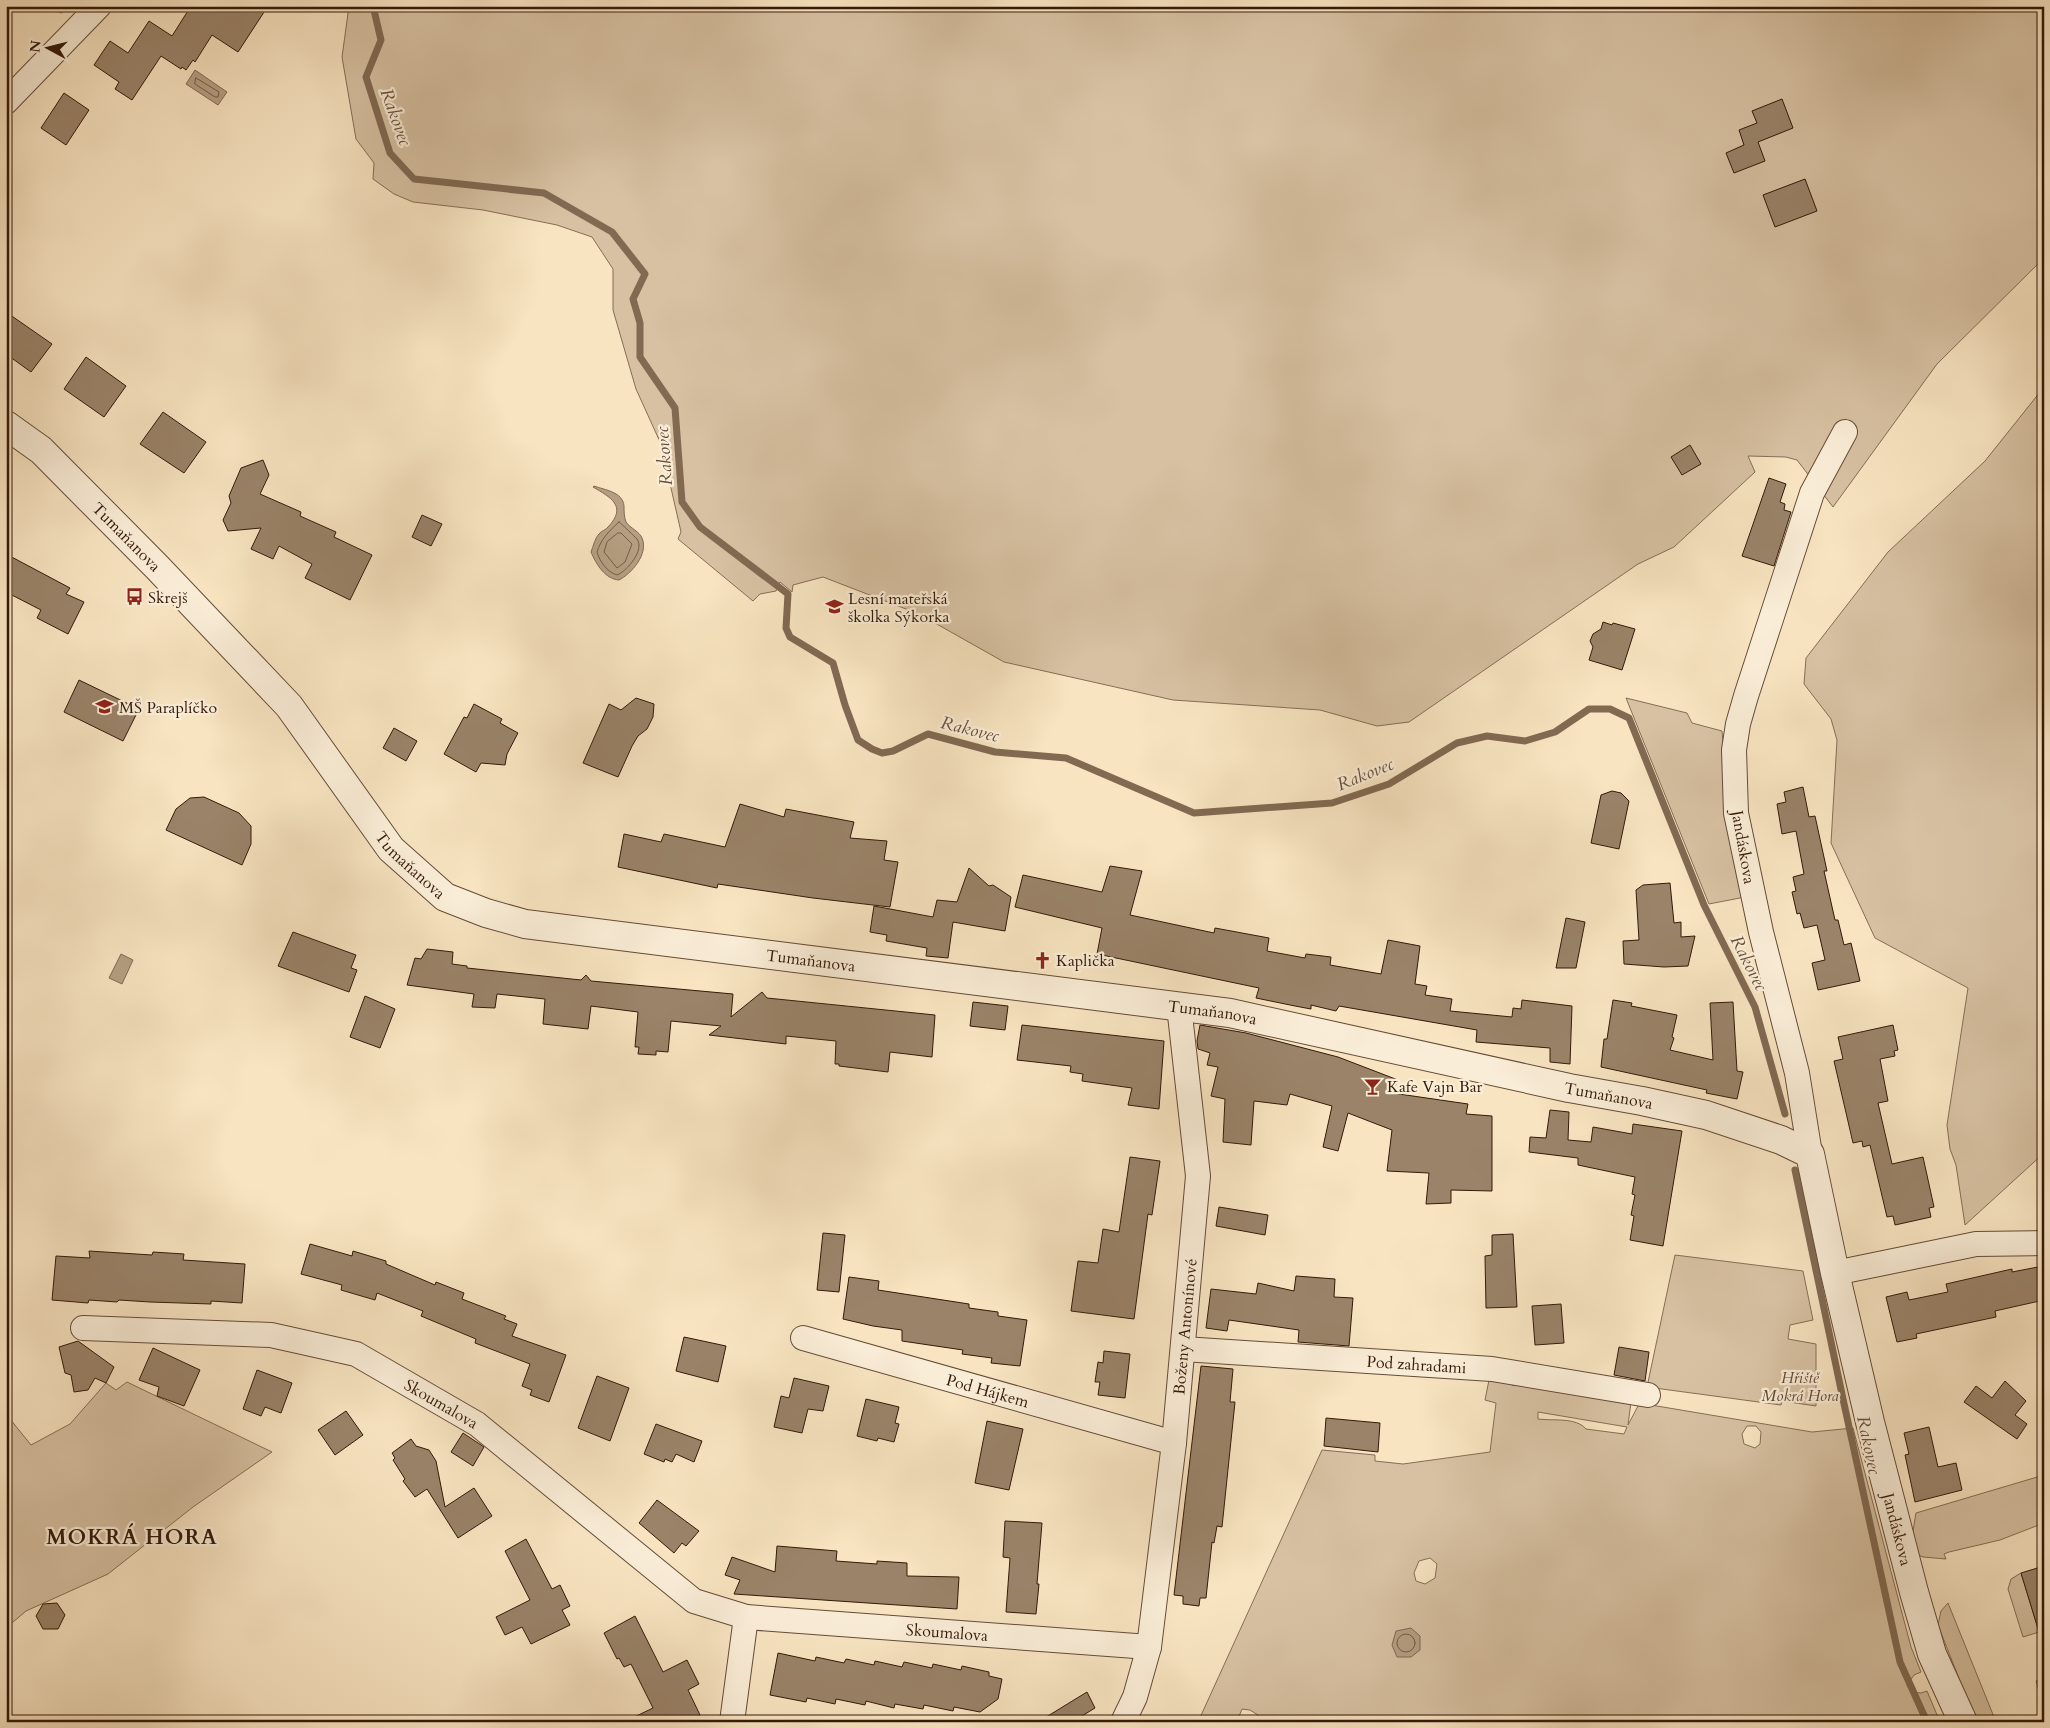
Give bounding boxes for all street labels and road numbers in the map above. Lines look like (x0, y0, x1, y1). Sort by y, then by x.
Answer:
street label: Tumaňanova (87, 498, 166, 577)
street label: Jandáskova (1725, 807, 1760, 886)
street label: Tumaňanova (370, 827, 450, 904)
street label: Tumaňanova (765, 945, 857, 978)
street label: Tumaňanova (1167, 995, 1259, 1031)
street label: Tumaňanova (1562, 1077, 1655, 1115)
street label: Boženy Antonínové (1168, 1258, 1203, 1396)
street label: Pod zahradami (1366, 1351, 1468, 1379)
street label: Pod Hájkem (944, 1369, 1032, 1414)
street label: Skoumalova (400, 1374, 482, 1434)
street label: Jandáskova (1876, 1489, 1917, 1568)
street label: Skoumalova (905, 1619, 989, 1647)

